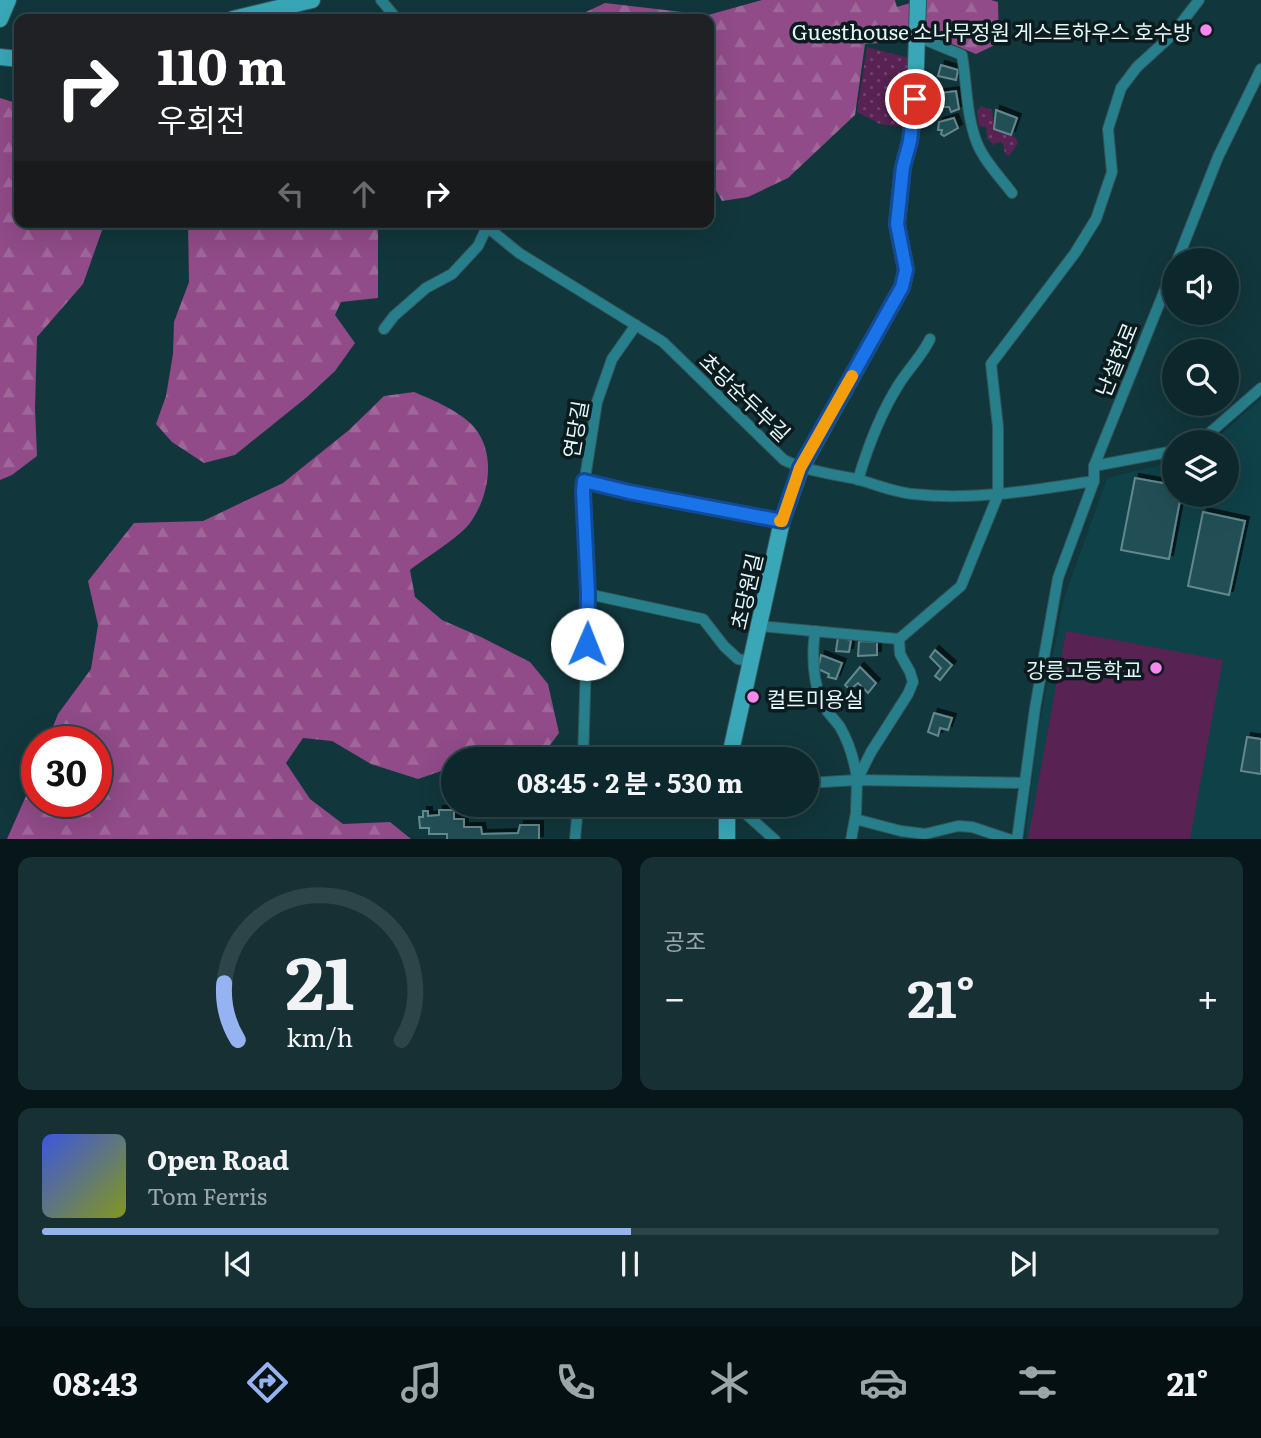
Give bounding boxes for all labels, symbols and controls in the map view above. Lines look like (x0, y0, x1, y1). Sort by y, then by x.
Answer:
place label: Guesthouse 소나무정원 게스트하우스 호수방 (792, 15, 1192, 46)
marker: Guesthouse 소나무정원 게스트하우스 호수방 (1198, 22, 1214, 38)
text: 110 m (157, 27, 286, 100)
icon: right (42, 42, 133, 133)
pin (885, 69, 945, 129)
icon: arrive (896, 80, 934, 118)
text: 우회전 (157, 94, 245, 142)
icon: left (272, 175, 310, 213)
icon: ahead (345, 175, 383, 213)
icon: right (418, 175, 456, 213)
map controls (1162, 248, 1239, 507)
button: sound (1162, 248, 1239, 325)
street label: 난설헌로 (1086, 317, 1144, 401)
button: search (1162, 339, 1239, 416)
street label: 초당순두부길 (694, 345, 798, 447)
street label: 연당길 (554, 398, 594, 460)
button: layers (1162, 430, 1239, 507)
street label: 초당원길 (721, 550, 769, 632)
position arrow (550, 607, 624, 681)
place label: 강릉고등학교 (1026, 653, 1142, 684)
marker: 강릉고등학교 (1148, 660, 1164, 676)
place label: 컬트미용실 (767, 682, 864, 713)
marker: 컬트미용실 (745, 689, 761, 705)
speed limit sign: 30 (21, 726, 112, 817)
text: 08:45 · 2 분 · 530 m (517, 762, 743, 801)
text: 공조 (664, 923, 706, 957)
text: 21 (285, 924, 354, 1032)
text: 21° (907, 957, 975, 1034)
text: − (664, 967, 686, 1024)
text: + (1197, 967, 1219, 1024)
text: km/h (286, 1017, 353, 1054)
text: Open Road (147, 1139, 289, 1178)
text: Tom Ferris (147, 1178, 267, 1212)
icon: previous (219, 1245, 257, 1283)
icon: pause (611, 1245, 649, 1283)
icon: next (1004, 1245, 1042, 1283)
text: 08:43 (52, 1358, 138, 1406)
icon: directions (243, 1358, 292, 1407)
icon: music (397, 1358, 446, 1407)
icon: phone (551, 1358, 600, 1407)
icon: climate (705, 1358, 754, 1407)
icon: car (859, 1358, 908, 1407)
icon: filters (1013, 1358, 1062, 1407)
text: 21° (1167, 1358, 1208, 1406)

